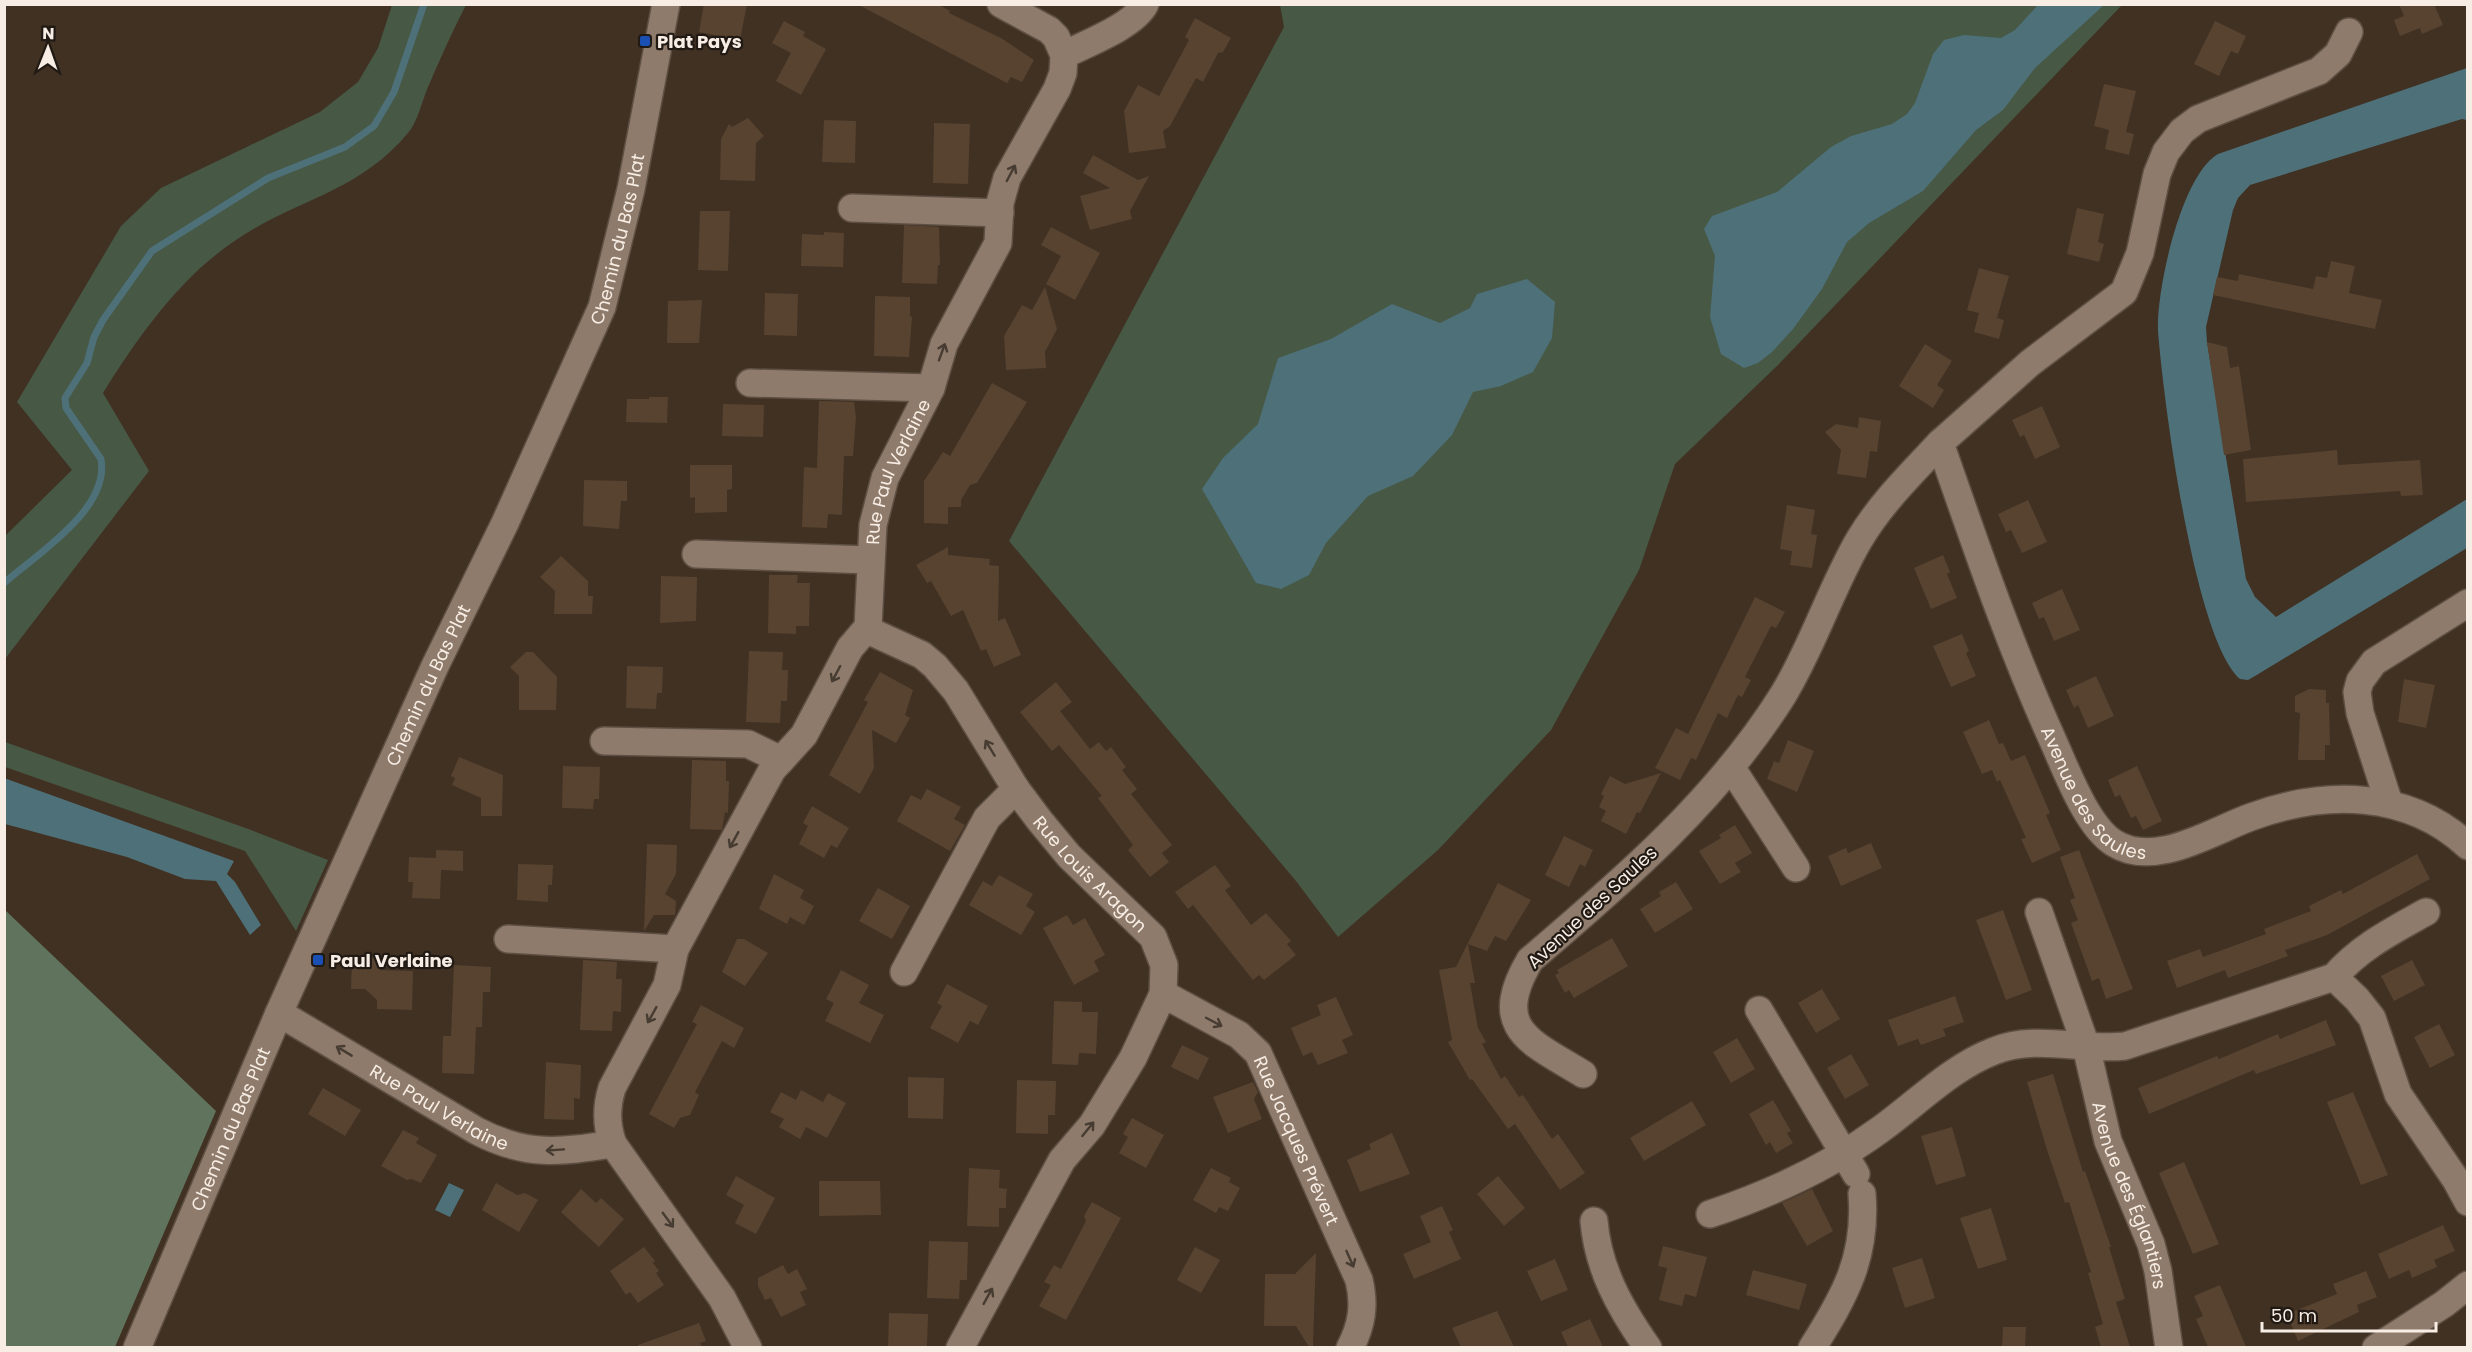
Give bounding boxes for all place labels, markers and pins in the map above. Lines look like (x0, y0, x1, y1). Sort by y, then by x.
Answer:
place label: Plat Pays (657, 29, 742, 54)
marker: Plat Pays (638, 34, 652, 48)
place label: Paul Verlaine (330, 948, 453, 973)
marker: Paul Verlaine (311, 953, 325, 967)

